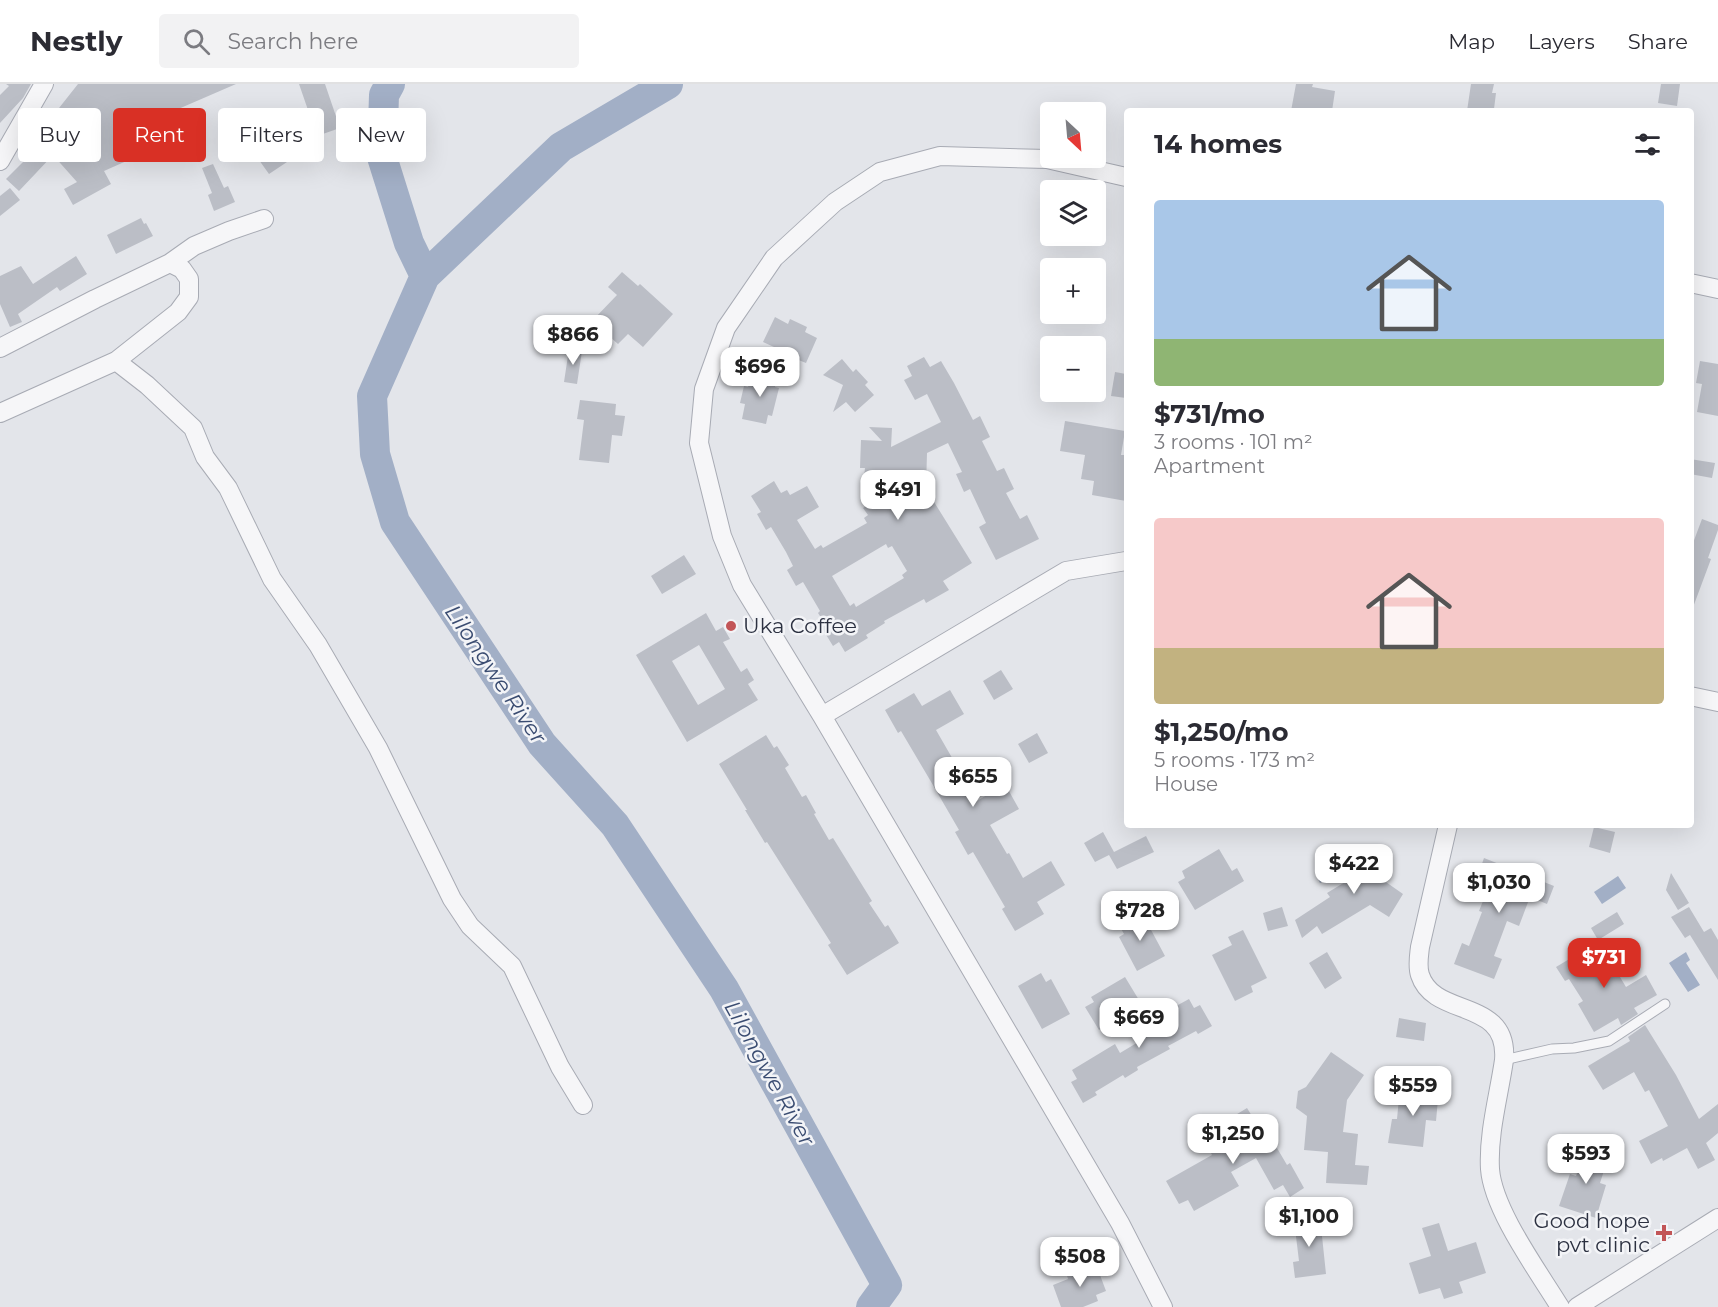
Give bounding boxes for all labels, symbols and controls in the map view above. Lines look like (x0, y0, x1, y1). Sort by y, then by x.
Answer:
search box (159, 14, 579, 68)
text: Nestly (30, 24, 123, 58)
icon: search (180, 25, 213, 58)
text: Search here (228, 28, 358, 55)
text: Map (1448, 29, 1495, 54)
text: Layers (1528, 29, 1595, 54)
text: Share (1628, 29, 1688, 54)
north arrow (1040, 102, 1106, 168)
map controls (1040, 102, 1106, 402)
chip: Buy (18, 108, 101, 162)
chip: Rent (113, 108, 206, 162)
chip: Filters (218, 108, 324, 162)
chip: New (336, 108, 426, 162)
text: 14 homes (1154, 128, 1282, 160)
icon: filters (1631, 128, 1664, 161)
button: layers (1040, 180, 1106, 246)
icon: home (1355, 239, 1463, 347)
button: + (1040, 258, 1106, 324)
pin: $866 (537, 315, 609, 366)
text: $866 (547, 322, 599, 346)
button: − (1040, 336, 1106, 402)
pin: $696 (724, 347, 796, 398)
text: $696 (735, 354, 785, 378)
text: $731/mo (1154, 398, 1265, 430)
text: 3 rooms · 101 m² (1154, 430, 1313, 454)
text: Apartment (1154, 454, 1265, 478)
pin: $491 (862, 470, 934, 521)
text: $491 (874, 477, 922, 501)
icon: home (1355, 557, 1463, 665)
water label: Lilongwe River (439, 600, 553, 750)
place label: Uka Coffee (743, 613, 857, 638)
marker: Uka Coffee (724, 619, 738, 633)
text: $1,250/mo (1154, 716, 1288, 748)
text: 5 rooms · 173 m² (1154, 748, 1315, 772)
pin: $655 (937, 757, 1009, 808)
text: $655 (948, 764, 998, 788)
text: House (1154, 772, 1218, 796)
pin: $422 (1318, 844, 1390, 895)
text: $422 (1329, 851, 1379, 875)
pin: $1,030 (1450, 863, 1548, 914)
text: $1,030 (1467, 870, 1531, 894)
pin: $728 (1104, 891, 1176, 942)
text: $728 (1115, 898, 1165, 922)
pin: $731 (1568, 938, 1640, 989)
text: $731 (1582, 945, 1626, 969)
water label: Lilongwe River (718, 996, 821, 1152)
pin: $669 (1103, 998, 1175, 1049)
text: $669 (1114, 1005, 1164, 1029)
pin: $559 (1377, 1066, 1449, 1117)
text: $559 (1388, 1073, 1438, 1097)
pin: $1,250 (1184, 1114, 1282, 1165)
text: $1,250 (1201, 1121, 1265, 1145)
pin: $593 (1550, 1134, 1622, 1185)
text: $593 (1561, 1141, 1611, 1165)
pin: $1,100 (1260, 1197, 1358, 1248)
text: $1,100 (1279, 1204, 1339, 1228)
place label: Good hope pvt clinic (1533, 1208, 1650, 1257)
marker: Good hope pvt clinic (1655, 1224, 1673, 1242)
pin: $508 (1044, 1237, 1116, 1288)
text: $508 (1054, 1244, 1106, 1268)

